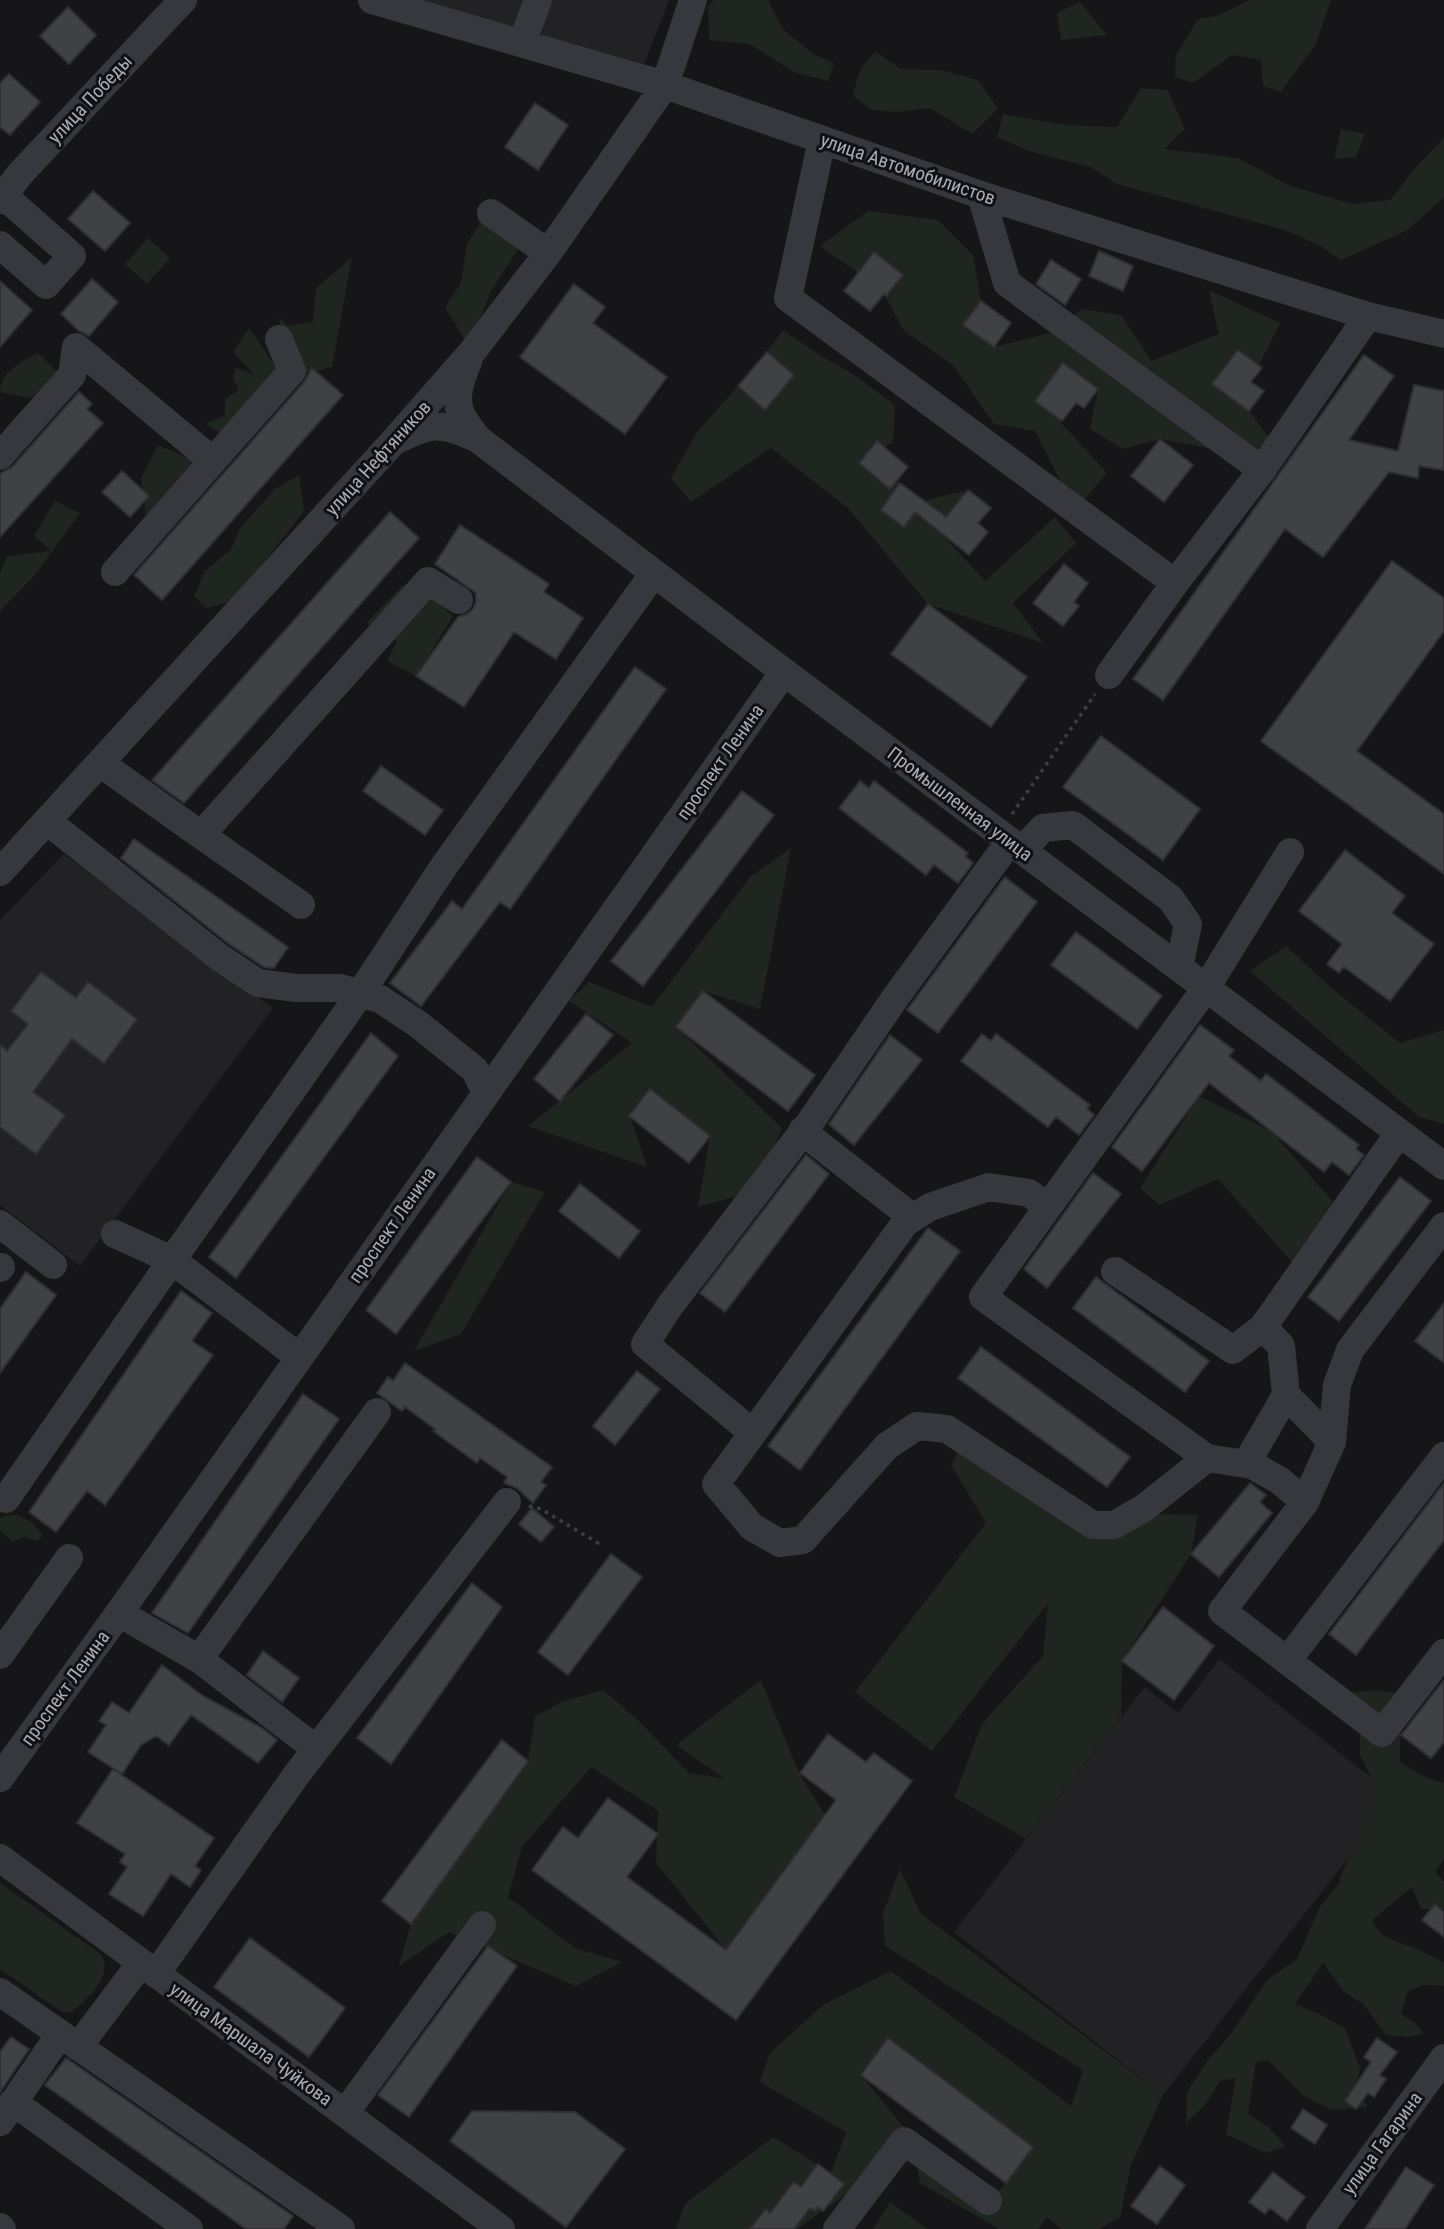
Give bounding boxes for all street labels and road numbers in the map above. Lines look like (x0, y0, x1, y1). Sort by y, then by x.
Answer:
street label: улица Победы (43, 50, 137, 148)
street label: улица Автомобилистов (818, 128, 998, 210)
street label: улица Нефтяников (320, 396, 436, 520)
street label: проспект Ленина (672, 700, 768, 824)
street label: Промышленная улица (883, 742, 1037, 866)
street label: проспект Ленина (344, 1163, 440, 1287)
street label: проспект Ленина (16, 1626, 114, 1750)
street label: улица Маршала Чуйкова (165, 1977, 337, 2111)
street label: улица Гагарина (1337, 2087, 1427, 2199)

